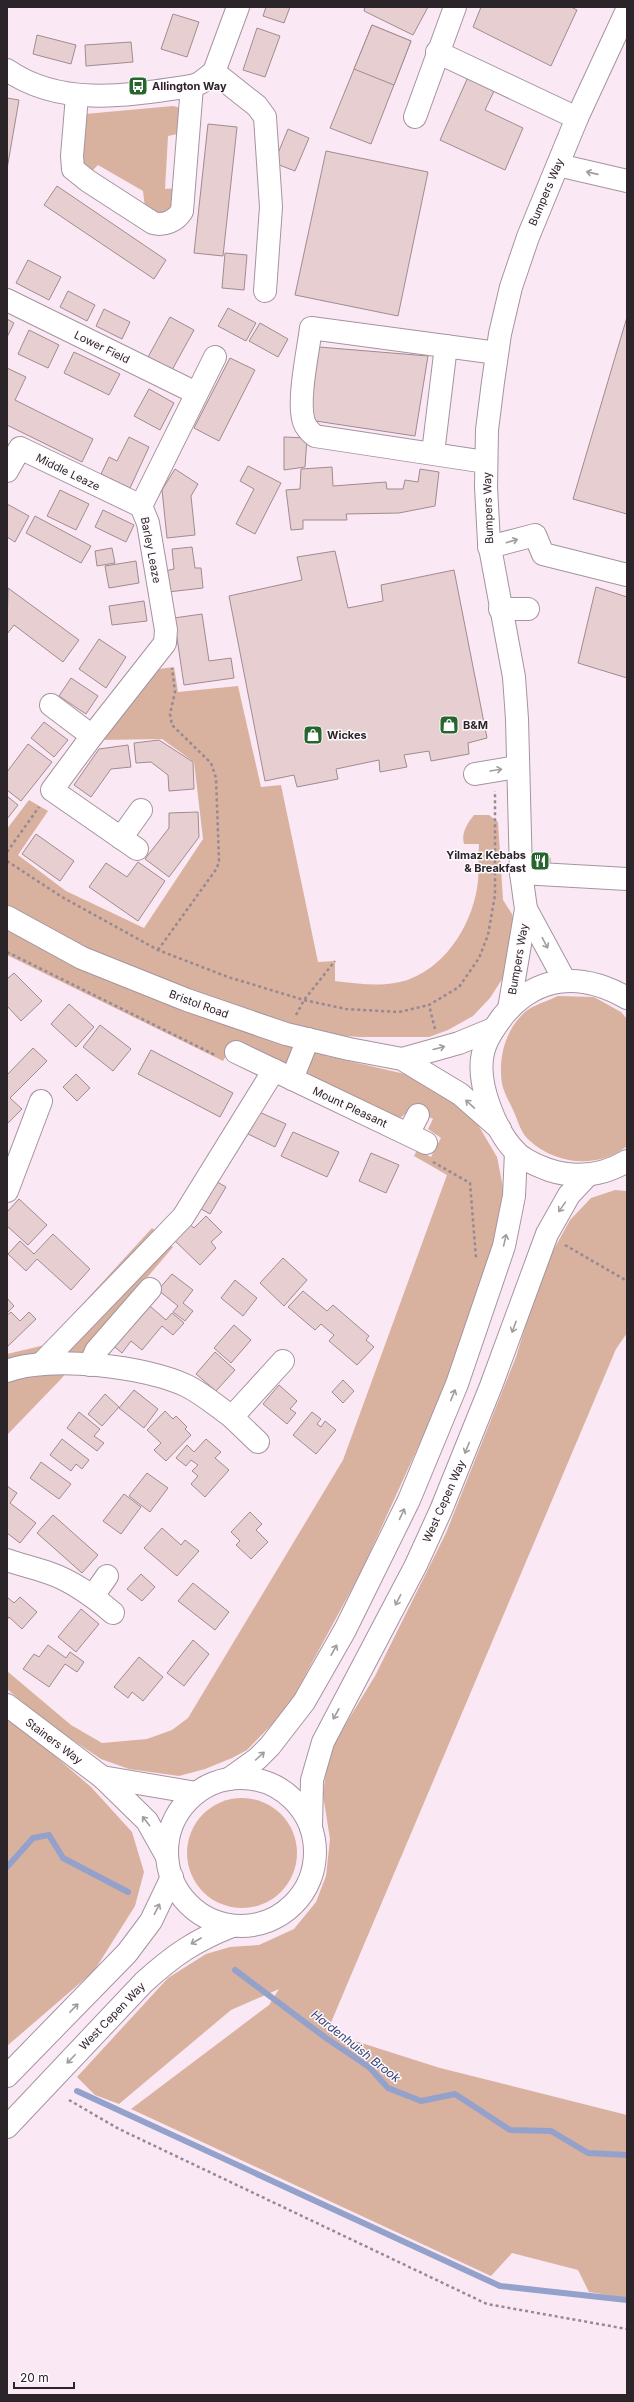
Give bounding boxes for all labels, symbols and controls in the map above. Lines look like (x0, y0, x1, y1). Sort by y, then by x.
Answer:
bus stop icon: Allington Way (127, 75, 149, 97)
place label: Allington Way (152, 79, 227, 93)
street label: Bumpers Way (525, 156, 567, 228)
one-way arrow (586, 168, 599, 176)
street label: Lower Field (72, 328, 132, 366)
street label: Middle Leaze (34, 450, 102, 494)
street label: Bumpers Way (480, 472, 496, 544)
street label: Barley Leaze (138, 516, 164, 584)
one-way arrow (505, 537, 518, 544)
shop icon: B&M (438, 714, 460, 736)
place label: B&M (463, 718, 488, 732)
shop icon: Wickes (302, 724, 324, 746)
place label: Wickes (327, 728, 367, 742)
one-way arrow (489, 766, 502, 774)
place label: Yilmaz Kebabs & Breakfast (446, 848, 526, 875)
restaurant icon: Yilmaz Kebabs & Breakfast (529, 850, 551, 872)
street label: Bumpers Way (505, 922, 531, 996)
one-way arrow (542, 937, 549, 949)
street label: Bristol Road (167, 987, 231, 1021)
one-way arrow (432, 1044, 445, 1051)
street label: Mount Pleasant (310, 1084, 390, 1131)
one-way arrow (465, 1099, 475, 1109)
one-way arrow (558, 1201, 566, 1212)
one-way arrow (502, 1233, 510, 1246)
one-way arrow (509, 1321, 517, 1333)
one-way arrow (449, 1389, 457, 1401)
one-way arrow (463, 1442, 471, 1454)
street label: West Cepen Way (420, 1458, 468, 1544)
one-way arrow (399, 1509, 406, 1521)
one-way arrow (394, 1594, 401, 1606)
one-way arrow (331, 1644, 338, 1656)
one-way arrow (332, 1708, 339, 1720)
street label: Stainers Way (23, 1715, 85, 1767)
one-way arrow (255, 1751, 265, 1761)
one-way arrow (142, 1816, 150, 1827)
one-way arrow (154, 1903, 161, 1915)
one-way arrow (190, 1938, 202, 1946)
street label: West Cepen Way (76, 1979, 148, 2053)
one-way arrow (69, 2003, 78, 2013)
water label: Hardenhuish Brook (308, 2007, 404, 2086)
one-way arrow (67, 2054, 76, 2064)
scale bar (14, 2364, 74, 2390)
text: 20 m (20, 2370, 49, 2385)

